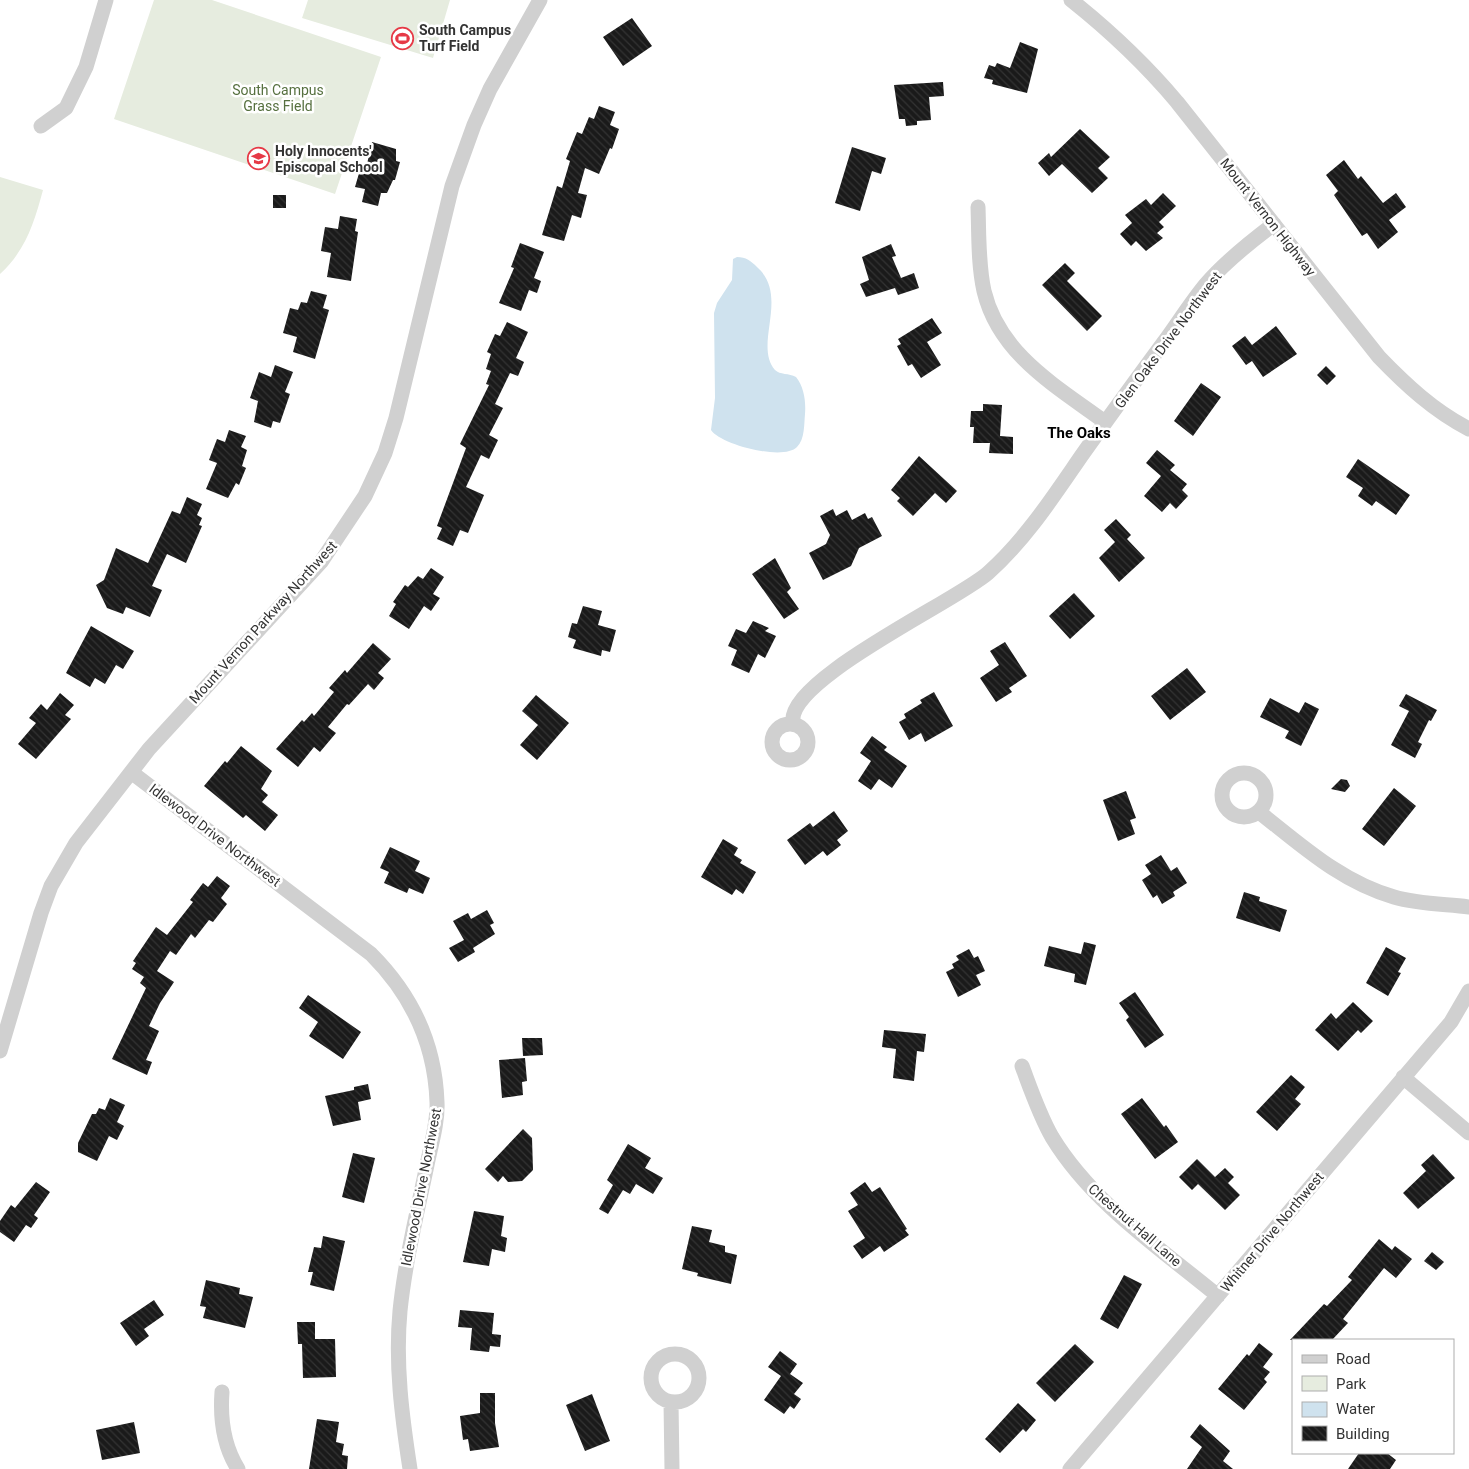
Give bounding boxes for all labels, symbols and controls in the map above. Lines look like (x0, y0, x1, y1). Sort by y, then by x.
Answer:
place label: South Campus Turf Field (419, 22, 511, 54)
sports icon: South Campus Turf Field (391, 26, 415, 50)
park label: South Campus Grass Field (232, 82, 324, 114)
place label: Holy Innocents' Episcopal School (275, 143, 383, 175)
school or university icon: Holy Innocents' Episcopal School (247, 147, 271, 171)
street label: Mount Vernon Highway (1217, 155, 1319, 279)
street label: Glen Oaks Drive Northwest (1111, 268, 1225, 411)
district label: The Oaks (1047, 424, 1111, 442)
street label: Mount Vernon Parkway Northwest (186, 537, 340, 706)
street label: Idlewood Drive Northwest (146, 780, 284, 890)
street label: Idlewood Drive Northwest (398, 1106, 444, 1267)
street label: Whitner Drive Northwest (1217, 1169, 1327, 1295)
street label: Chestnut Hall Lane (1085, 1180, 1185, 1270)
legend (1292, 1339, 1454, 1454)
text: Road (1336, 1350, 1370, 1368)
text: Park (1336, 1375, 1367, 1393)
text: Water (1336, 1400, 1375, 1418)
text: Building (1336, 1425, 1390, 1443)

